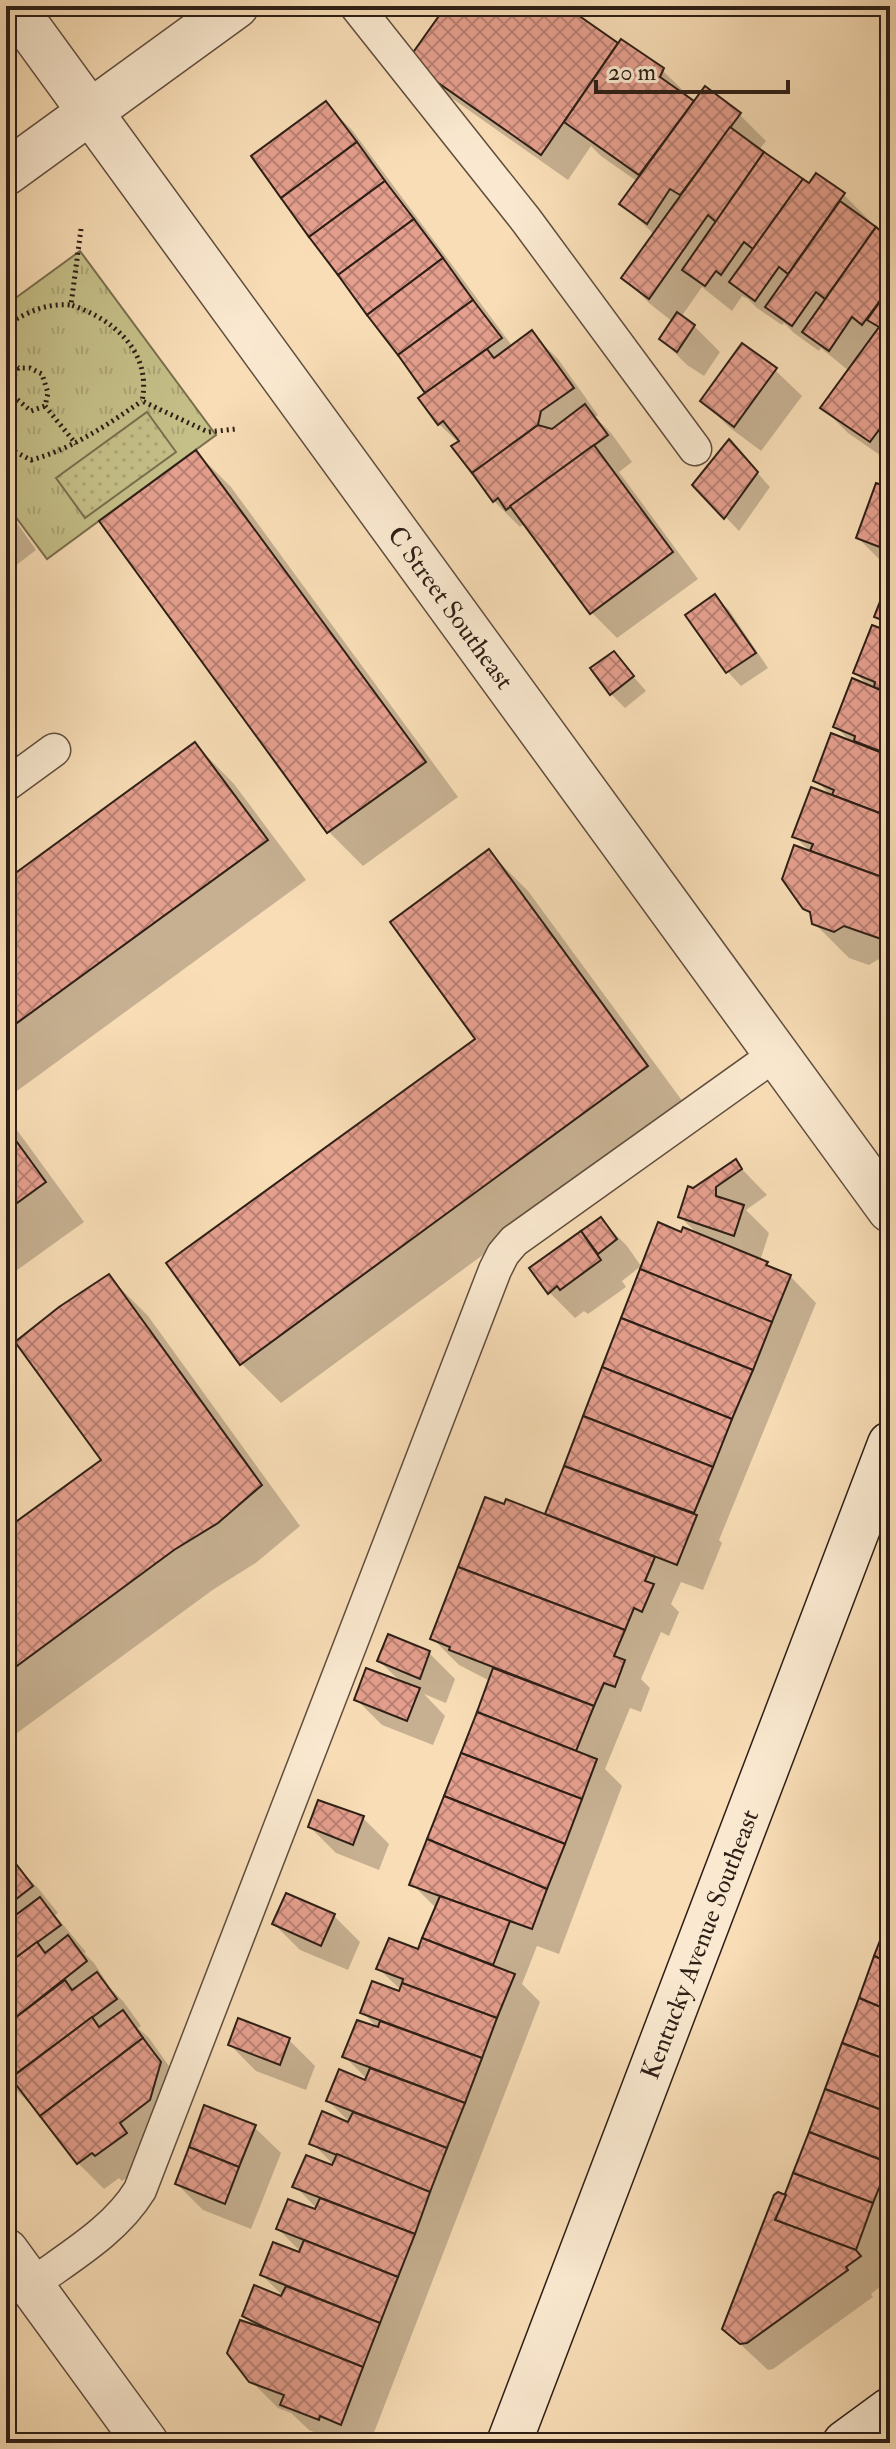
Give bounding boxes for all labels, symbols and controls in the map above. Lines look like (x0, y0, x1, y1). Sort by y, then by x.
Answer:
scale bar (596, 44, 788, 94)
text: 20 m (608, 57, 657, 88)
street label: C Street Southeast (380, 520, 520, 696)
street label: Kentucky Avenue Southeast (634, 1805, 766, 2084)

